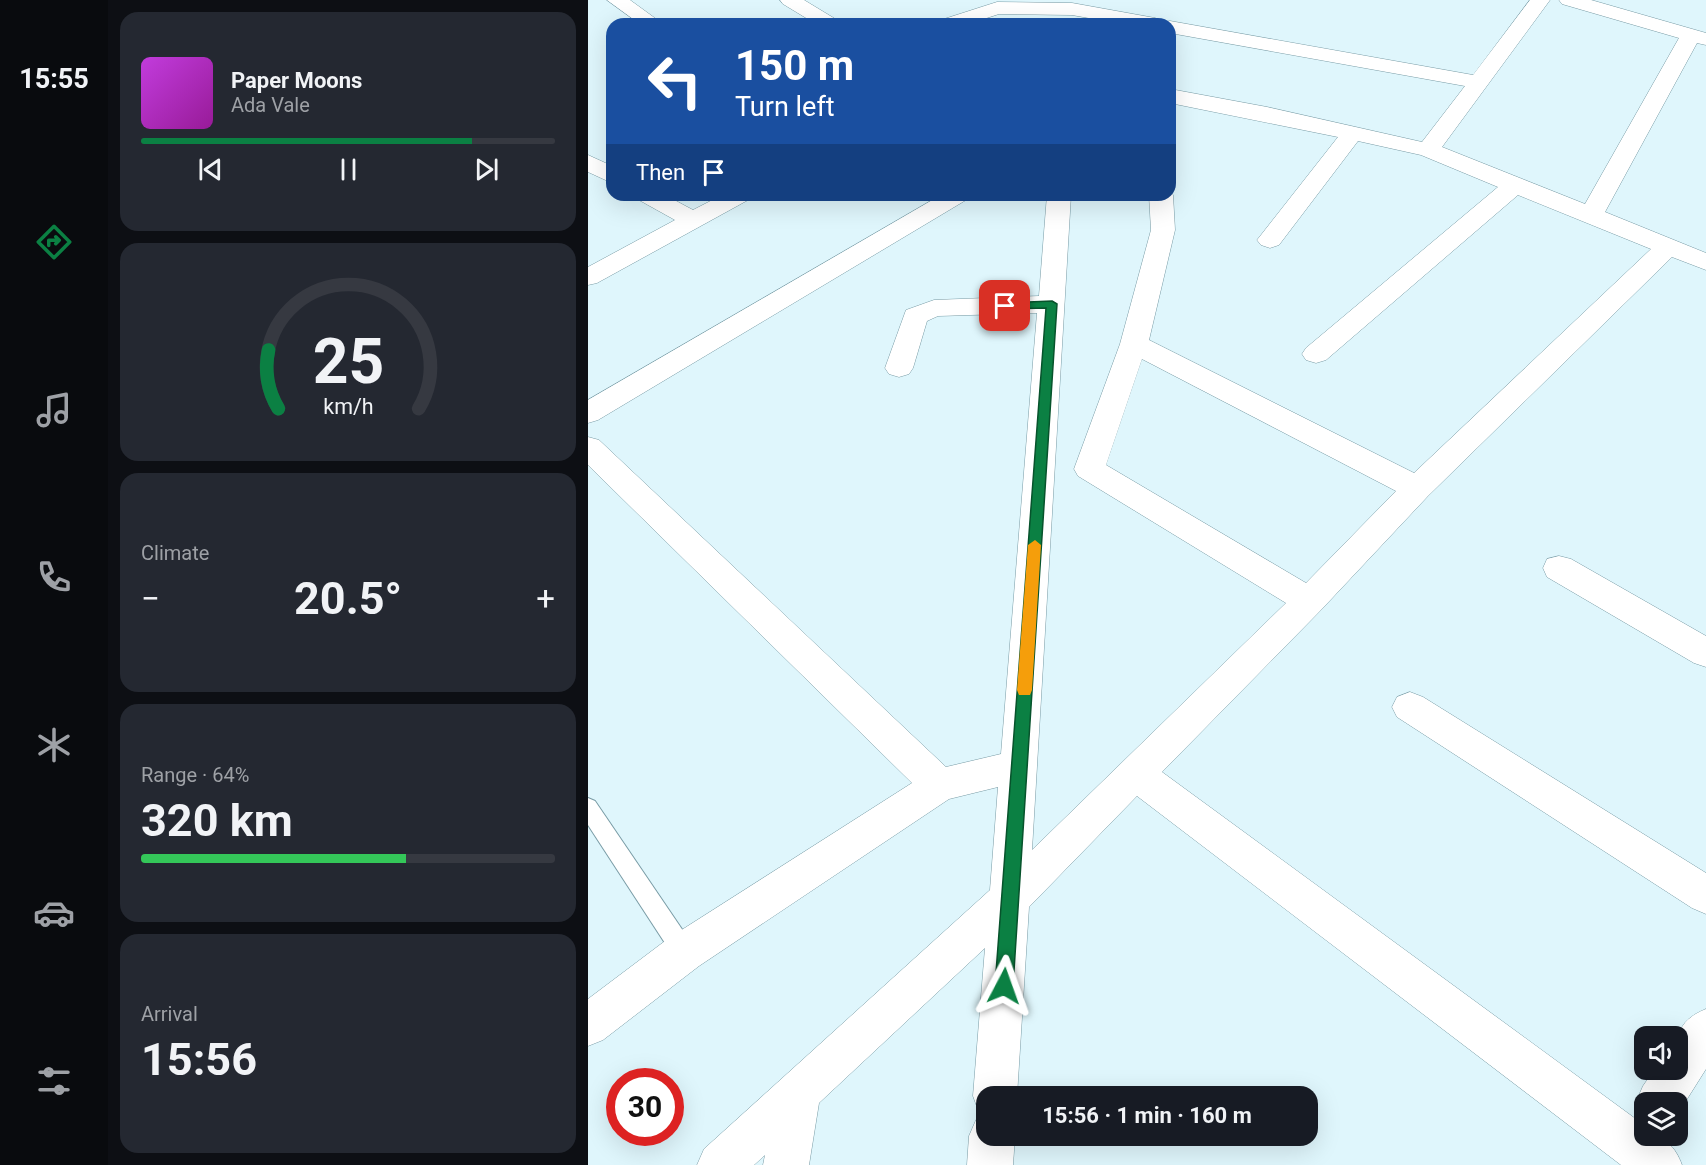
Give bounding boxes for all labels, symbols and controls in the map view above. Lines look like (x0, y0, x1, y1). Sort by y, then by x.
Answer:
text: 150 m (735, 41, 854, 90)
icon: left (636, 42, 714, 120)
text: 15:55 (19, 63, 89, 95)
text: Paper Moons (231, 68, 362, 93)
text: Turn left (735, 91, 835, 123)
text: Ada Vale (231, 93, 310, 117)
icon: previous (194, 153, 227, 186)
icon: pause (332, 153, 365, 186)
icon: next (470, 153, 503, 186)
icon: arrive (697, 156, 730, 189)
text: Then (636, 160, 685, 185)
icon: directions (33, 221, 75, 263)
pin (979, 280, 1030, 331)
icon: arrive (988, 289, 1021, 322)
text: 25 (312, 325, 384, 398)
icon: music (33, 389, 75, 431)
text: km/h (323, 394, 373, 419)
text: Climate (141, 541, 209, 565)
icon: phone (33, 556, 75, 598)
text: 20.5° (294, 572, 402, 625)
text: − (141, 579, 160, 618)
text: + (536, 579, 555, 618)
icon: climate (33, 724, 75, 766)
text: Range · 64% (141, 763, 249, 787)
text: 320 km (141, 794, 293, 847)
icon: car (33, 892, 75, 934)
position arrow (972, 954, 1036, 1018)
text: Arrival (141, 1002, 198, 1026)
map controls (1634, 1026, 1688, 1146)
button: sound (1634, 1026, 1688, 1080)
text: 15:56 (141, 1033, 257, 1086)
icon: filters (33, 1060, 75, 1102)
speed limit sign: 30 (606, 1068, 684, 1146)
button: layers (1634, 1092, 1688, 1146)
text: 15:56 · 1 min · 160 m (1042, 1103, 1252, 1128)

